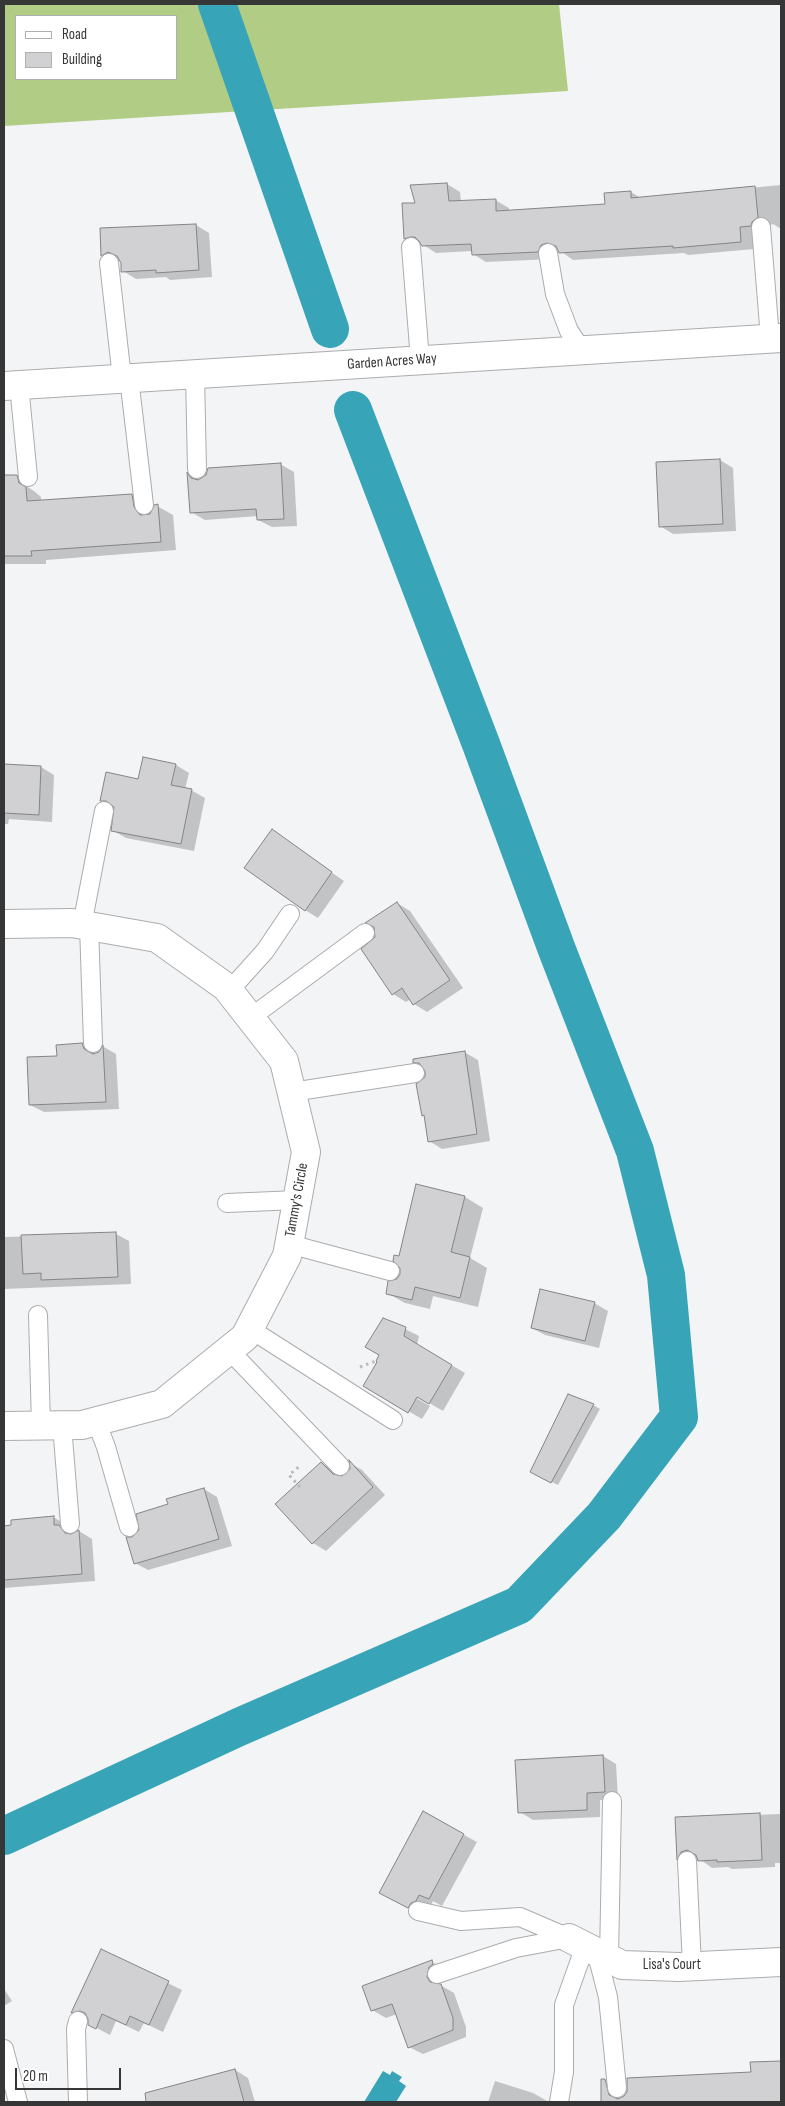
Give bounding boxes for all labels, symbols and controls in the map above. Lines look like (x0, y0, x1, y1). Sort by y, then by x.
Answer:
legend (15, 15, 178, 80)
text: Road (62, 25, 87, 44)
text: Building (62, 50, 102, 69)
street label: Garden Acres Way (347, 350, 437, 374)
street label: Tammy's Circle (282, 1162, 312, 1238)
street label: Lisa's Court (643, 1956, 701, 1974)
scale bar (18, 2058, 124, 2090)
text: 20 m (23, 2067, 48, 2086)

